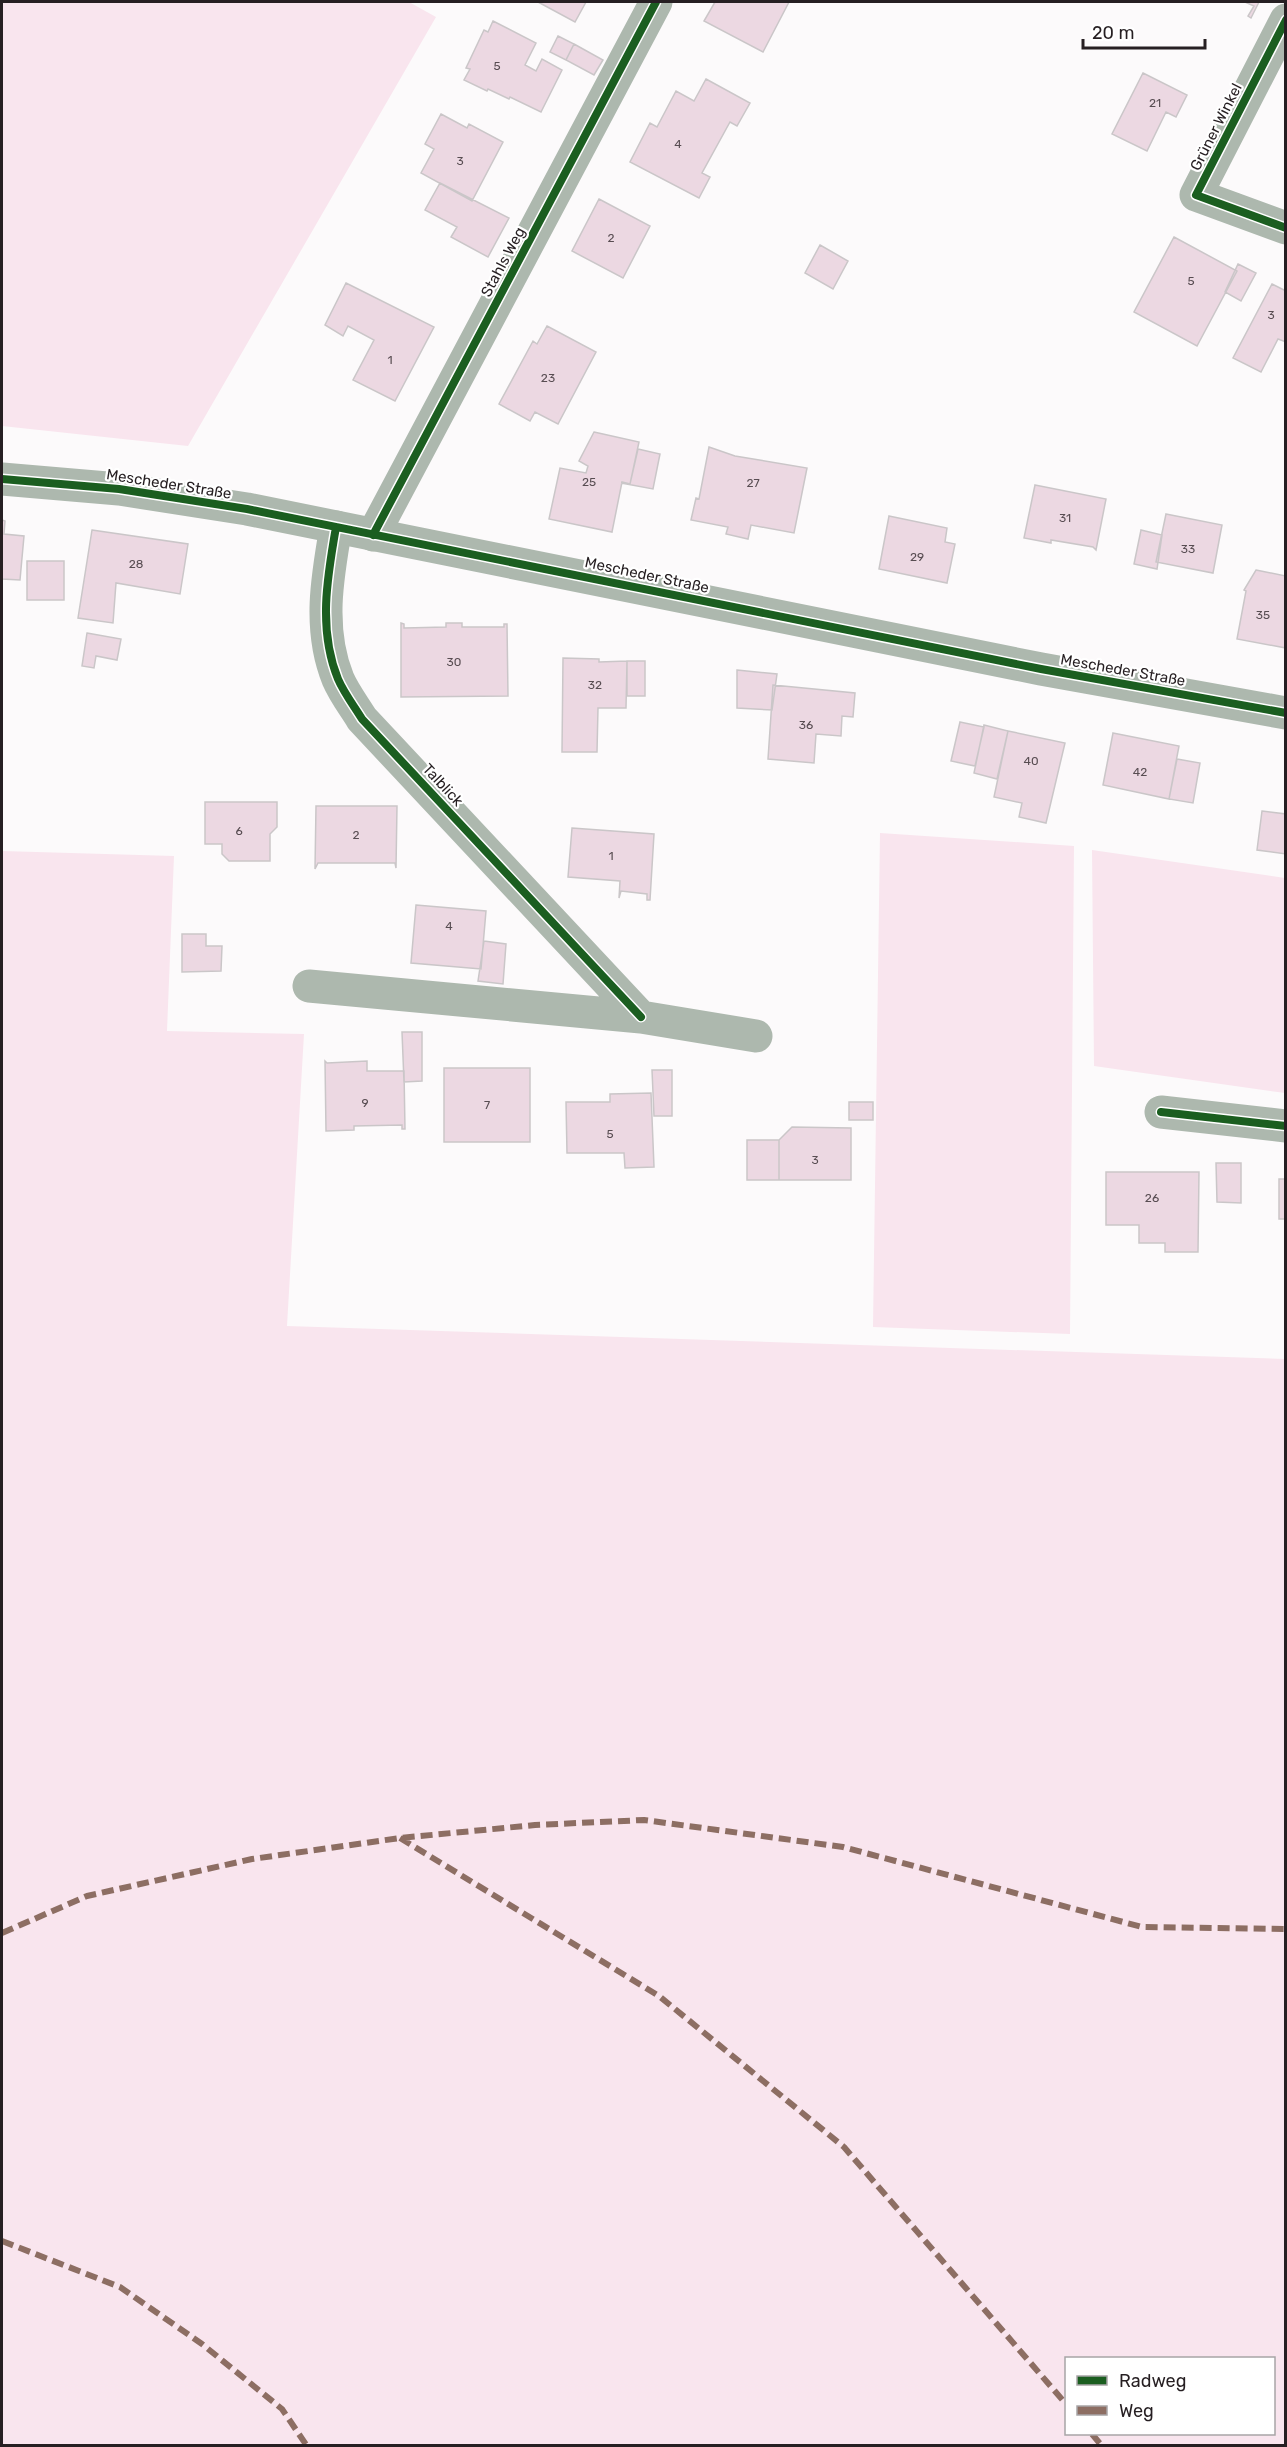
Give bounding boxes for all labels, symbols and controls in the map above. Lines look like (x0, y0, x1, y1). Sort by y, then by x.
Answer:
scale bar (1083, 12, 1204, 50)
text: 20 m (1092, 22, 1134, 44)
house number: 5 (493, 59, 501, 73)
street label: Grüner Winkel (1186, 80, 1246, 174)
house number: 21 (1149, 96, 1161, 110)
house number: 4 (674, 137, 682, 151)
house number: 3 (456, 154, 464, 168)
street label: Stahls Weg (477, 224, 529, 300)
house number: 2 (607, 231, 615, 245)
house number: 5 (1187, 274, 1195, 288)
house number: 3 (1267, 308, 1275, 322)
house number: 1 (387, 353, 393, 367)
house number: 23 (541, 371, 555, 385)
street label: Mescheder Straße (105, 465, 233, 503)
house number: 25 (582, 475, 596, 489)
house number: 27 (746, 476, 760, 490)
house number: 31 (1059, 511, 1071, 525)
house number: 33 (1181, 542, 1195, 556)
house number: 29 (910, 550, 924, 564)
street label: Mescheder Straße (583, 553, 711, 597)
house number: 28 (129, 557, 143, 571)
house number: 35 (1256, 608, 1270, 622)
street label: Mescheder Straße (1059, 650, 1187, 690)
house number: 30 (447, 655, 461, 669)
house number: 32 (588, 678, 602, 692)
house number: 36 (799, 718, 813, 732)
house number: 40 (1023, 754, 1039, 768)
street label: Talblick (419, 760, 467, 810)
house number: 42 (1133, 765, 1147, 779)
house number: 6 (235, 824, 243, 838)
house number: 2 (352, 828, 360, 842)
house number: 1 (608, 849, 614, 863)
house number: 4 (445, 919, 453, 933)
house number: 9 (361, 1096, 369, 1110)
house number: 7 (484, 1098, 490, 1112)
house number: 5 (606, 1127, 614, 1141)
house number: 3 (811, 1153, 819, 1167)
house number: 26 (1145, 1191, 1159, 1205)
legend (1065, 2357, 1275, 2435)
text: Radweg (1119, 2370, 1186, 2392)
text: Weg (1119, 2400, 1154, 2422)

